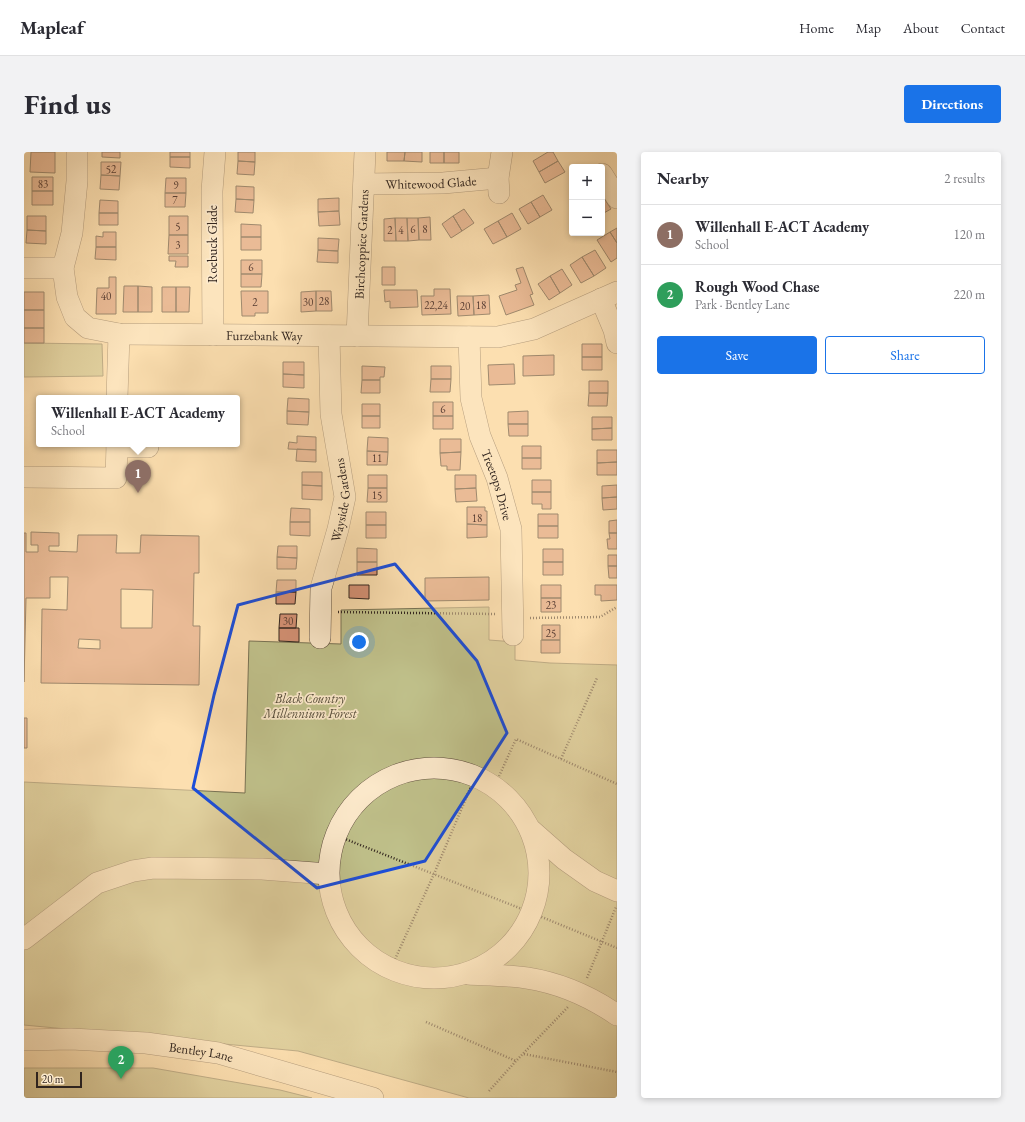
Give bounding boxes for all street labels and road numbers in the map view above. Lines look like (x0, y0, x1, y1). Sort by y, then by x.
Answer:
street label: Whitewood Glade (385, 171, 477, 192)
street label: Birchcoppice Gardens (350, 189, 372, 299)
street label: Roebuck Glade (204, 205, 221, 283)
street label: Furzebank Way (226, 326, 303, 344)
street label: Treetops Drive (478, 447, 517, 522)
street label: Wayside Gardens (326, 457, 354, 544)
street label: Bentley Lane (168, 1038, 235, 1066)

